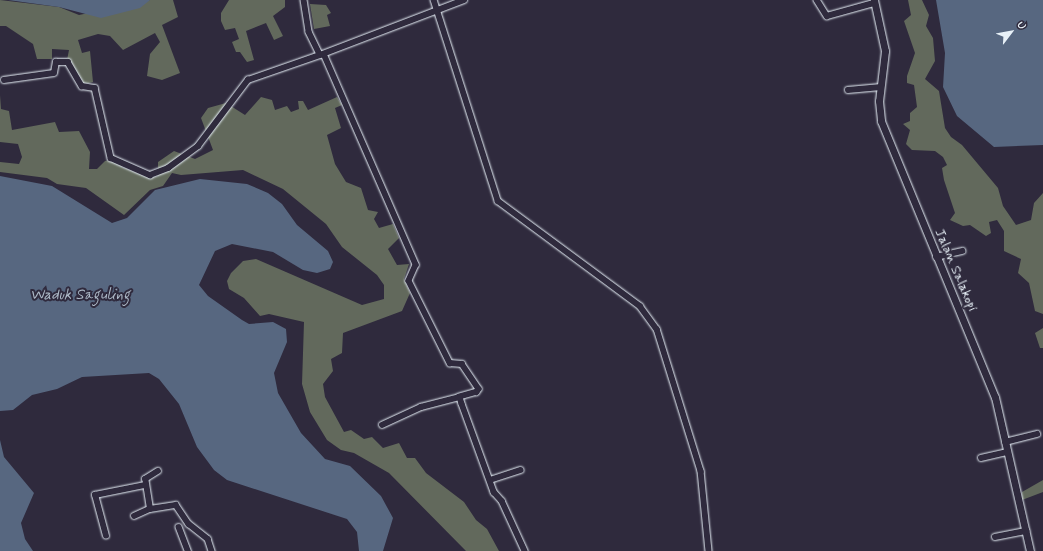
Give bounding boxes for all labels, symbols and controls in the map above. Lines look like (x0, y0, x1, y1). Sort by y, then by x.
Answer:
north arrow (991, 12, 1031, 52)
text: U (1013, 19, 1029, 32)
street label: Jalan Salakopi (931, 227, 981, 313)
water label: Waduk Saguling (31, 287, 129, 305)

